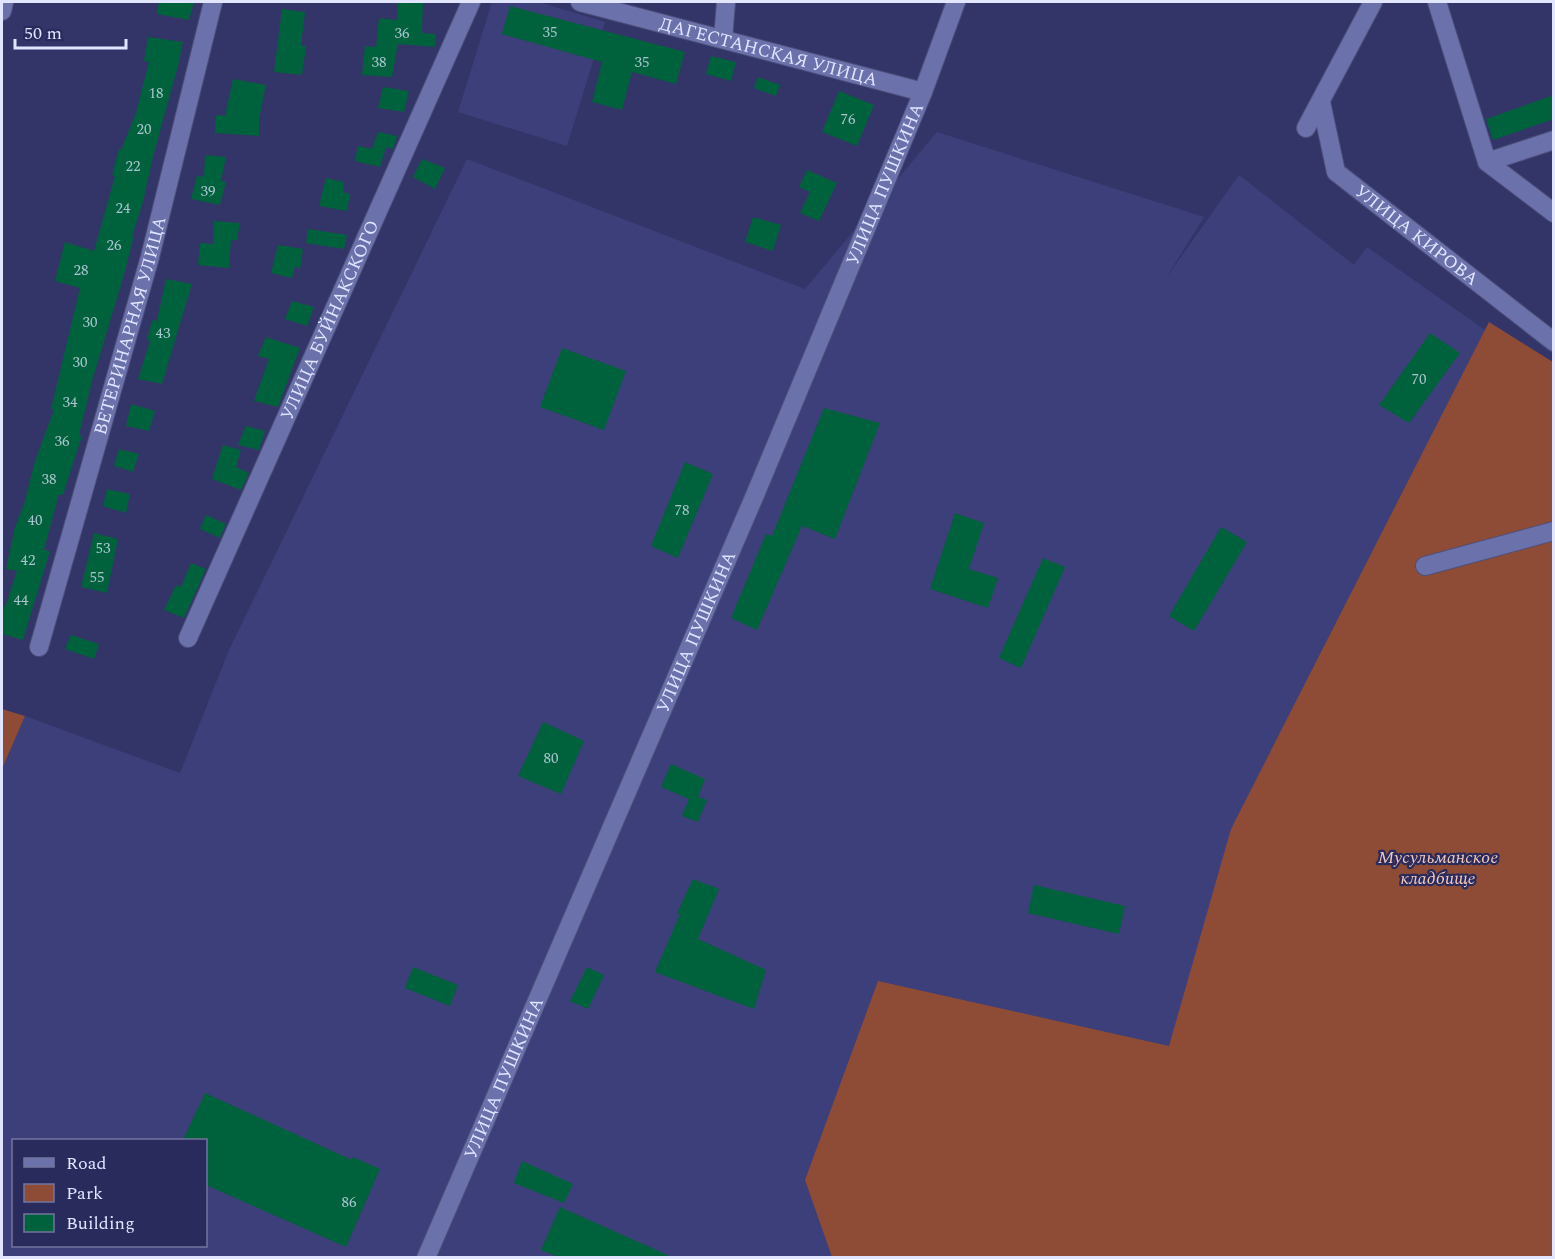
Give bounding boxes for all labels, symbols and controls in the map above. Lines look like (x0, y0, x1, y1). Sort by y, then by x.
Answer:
street label: ДАГЕСТАНСКАЯ УЛИЦА (656, 10, 881, 93)
scale bar (15, 12, 126, 50)
text: 50 m (24, 20, 62, 47)
house number: 35 (542, 21, 558, 44)
house number: 36 (394, 22, 410, 45)
house number: 38 (371, 51, 387, 74)
house number: 35 (634, 51, 650, 74)
house number: 18 (148, 82, 164, 105)
street label: УЛИЦА ПУШКИНА (839, 98, 931, 269)
house number: 76 (840, 108, 856, 131)
house number: 20 (136, 118, 152, 141)
house number: 22 (125, 155, 141, 178)
street label: УЛИЦА КИРОВА (1349, 178, 1485, 292)
house number: 39 (200, 180, 216, 203)
house number: 24 (115, 197, 131, 220)
street label: ВЕТЕРИНАРНАЯ УЛИЦА (87, 214, 173, 438)
street label: УЛИЦА БУЙНАКСКОГО (273, 216, 386, 425)
house number: 26 (106, 234, 122, 257)
house number: 28 (73, 259, 89, 282)
house number: 30 (82, 311, 98, 334)
house number: 43 (155, 322, 171, 345)
house number: 30 (72, 351, 88, 374)
house number: 70 (1411, 368, 1427, 391)
house number: 34 (62, 391, 78, 414)
house number: 36 (54, 430, 70, 453)
house number: 38 (41, 468, 57, 491)
house number: 78 (674, 499, 690, 522)
house number: 40 (27, 509, 43, 532)
house number: 53 (95, 537, 111, 560)
street label: УЛИЦА ПУШКИНА (649, 547, 743, 717)
house number: 42 (20, 549, 36, 572)
house number: 55 (89, 566, 105, 589)
house number: 44 (13, 589, 29, 612)
house number: 80 (543, 747, 559, 770)
park label: Мусульманское кладбище (1378, 844, 1498, 892)
street label: УЛИЦА ПУШКИНА (457, 993, 550, 1163)
legend (12, 1139, 207, 1247)
text: Road (66, 1150, 107, 1177)
text: Park (66, 1180, 103, 1207)
house number: 86 (341, 1191, 357, 1214)
text: Building (66, 1210, 135, 1237)

